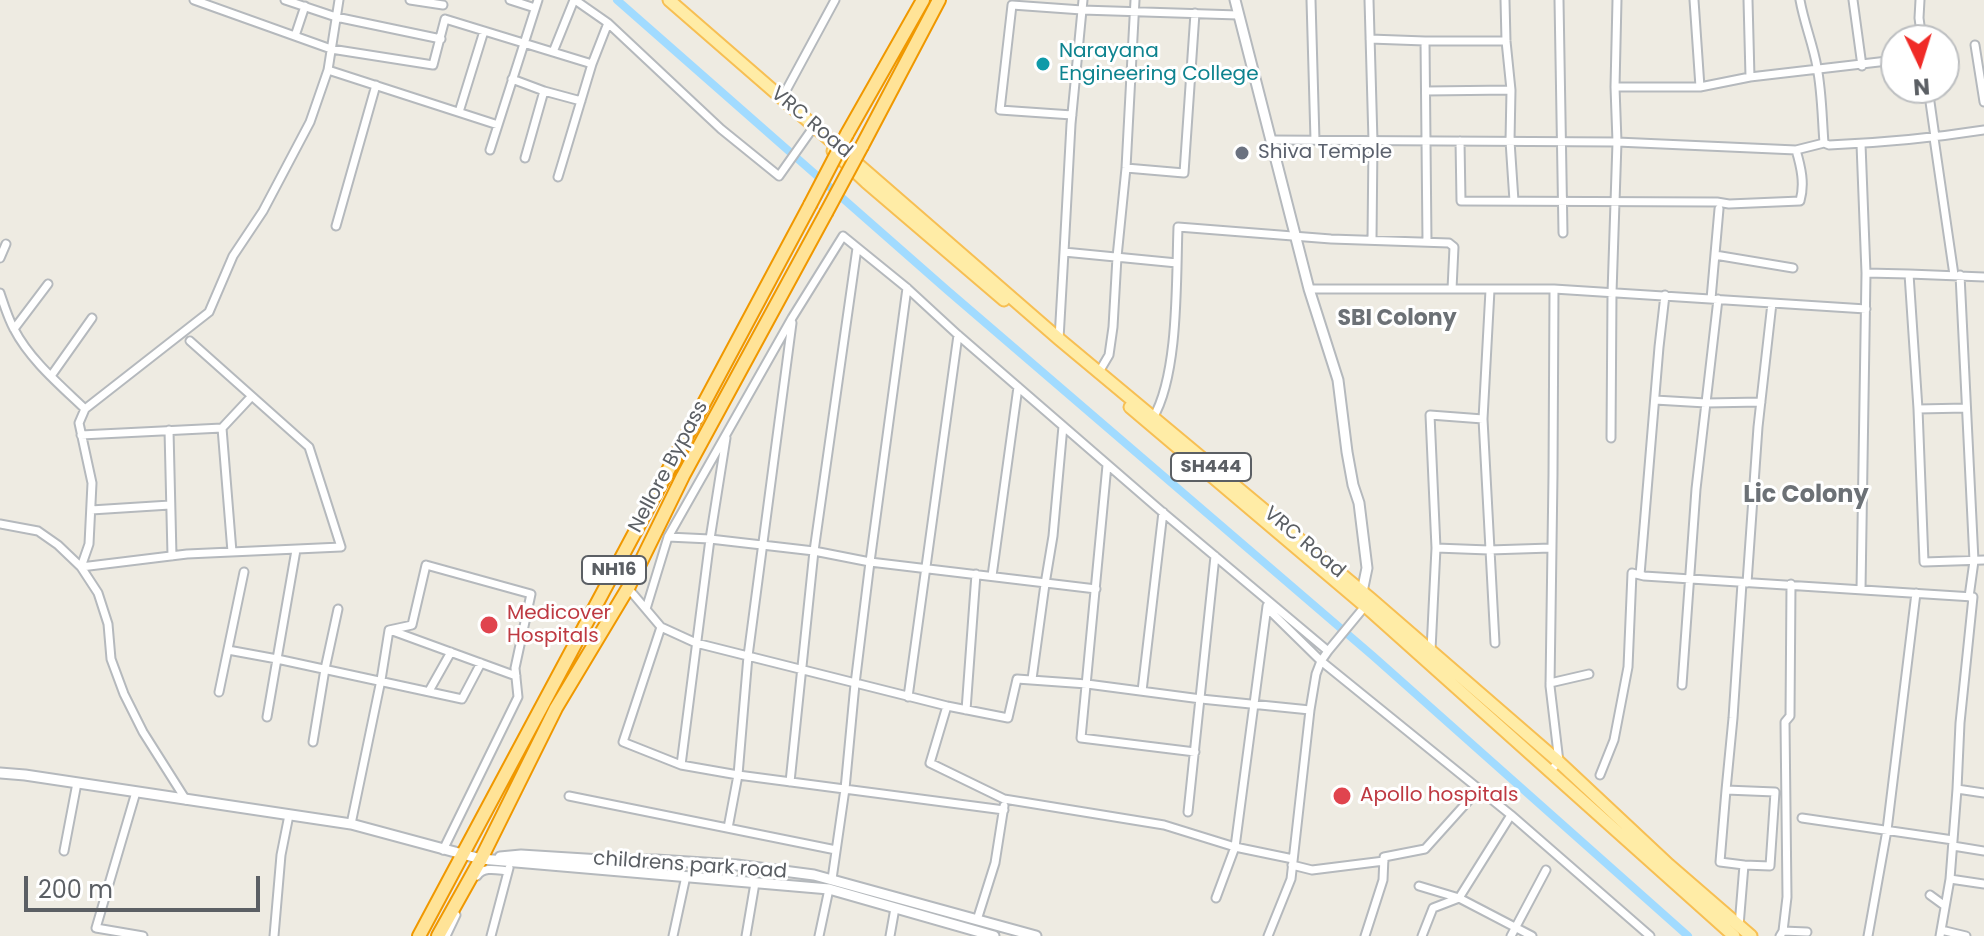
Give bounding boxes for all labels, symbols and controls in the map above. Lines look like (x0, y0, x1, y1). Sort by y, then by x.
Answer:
north arrow (1880, 24, 1960, 104)
place label: Narayana Engineering College (1059, 40, 1259, 87)
marker: Narayana Engineering College (1034, 55, 1052, 73)
text: N (1912, 70, 1931, 102)
street label: VRC Road (766, 82, 856, 164)
place label: Shiva Temple (1258, 141, 1392, 165)
marker: Shiva Temple (1233, 144, 1251, 162)
district label: SBI Colony (1337, 306, 1457, 332)
street label: Nellore Bypass (624, 397, 714, 537)
road number: SH444 (1171, 453, 1251, 481)
district label: Lic Colony (1743, 482, 1869, 510)
street label: VRC Road (1259, 502, 1349, 584)
road number: NH16 (582, 556, 646, 584)
place label: Medicover Hospitals (507, 602, 611, 649)
marker: Medicover Hospitals (478, 614, 500, 636)
place label: Apollo hospitals (1360, 784, 1518, 808)
marker: Apollo hospitals (1331, 785, 1353, 807)
street label: childrens park road (592, 847, 788, 885)
scale bar (28, 860, 264, 910)
text: 200 m (38, 873, 113, 906)

